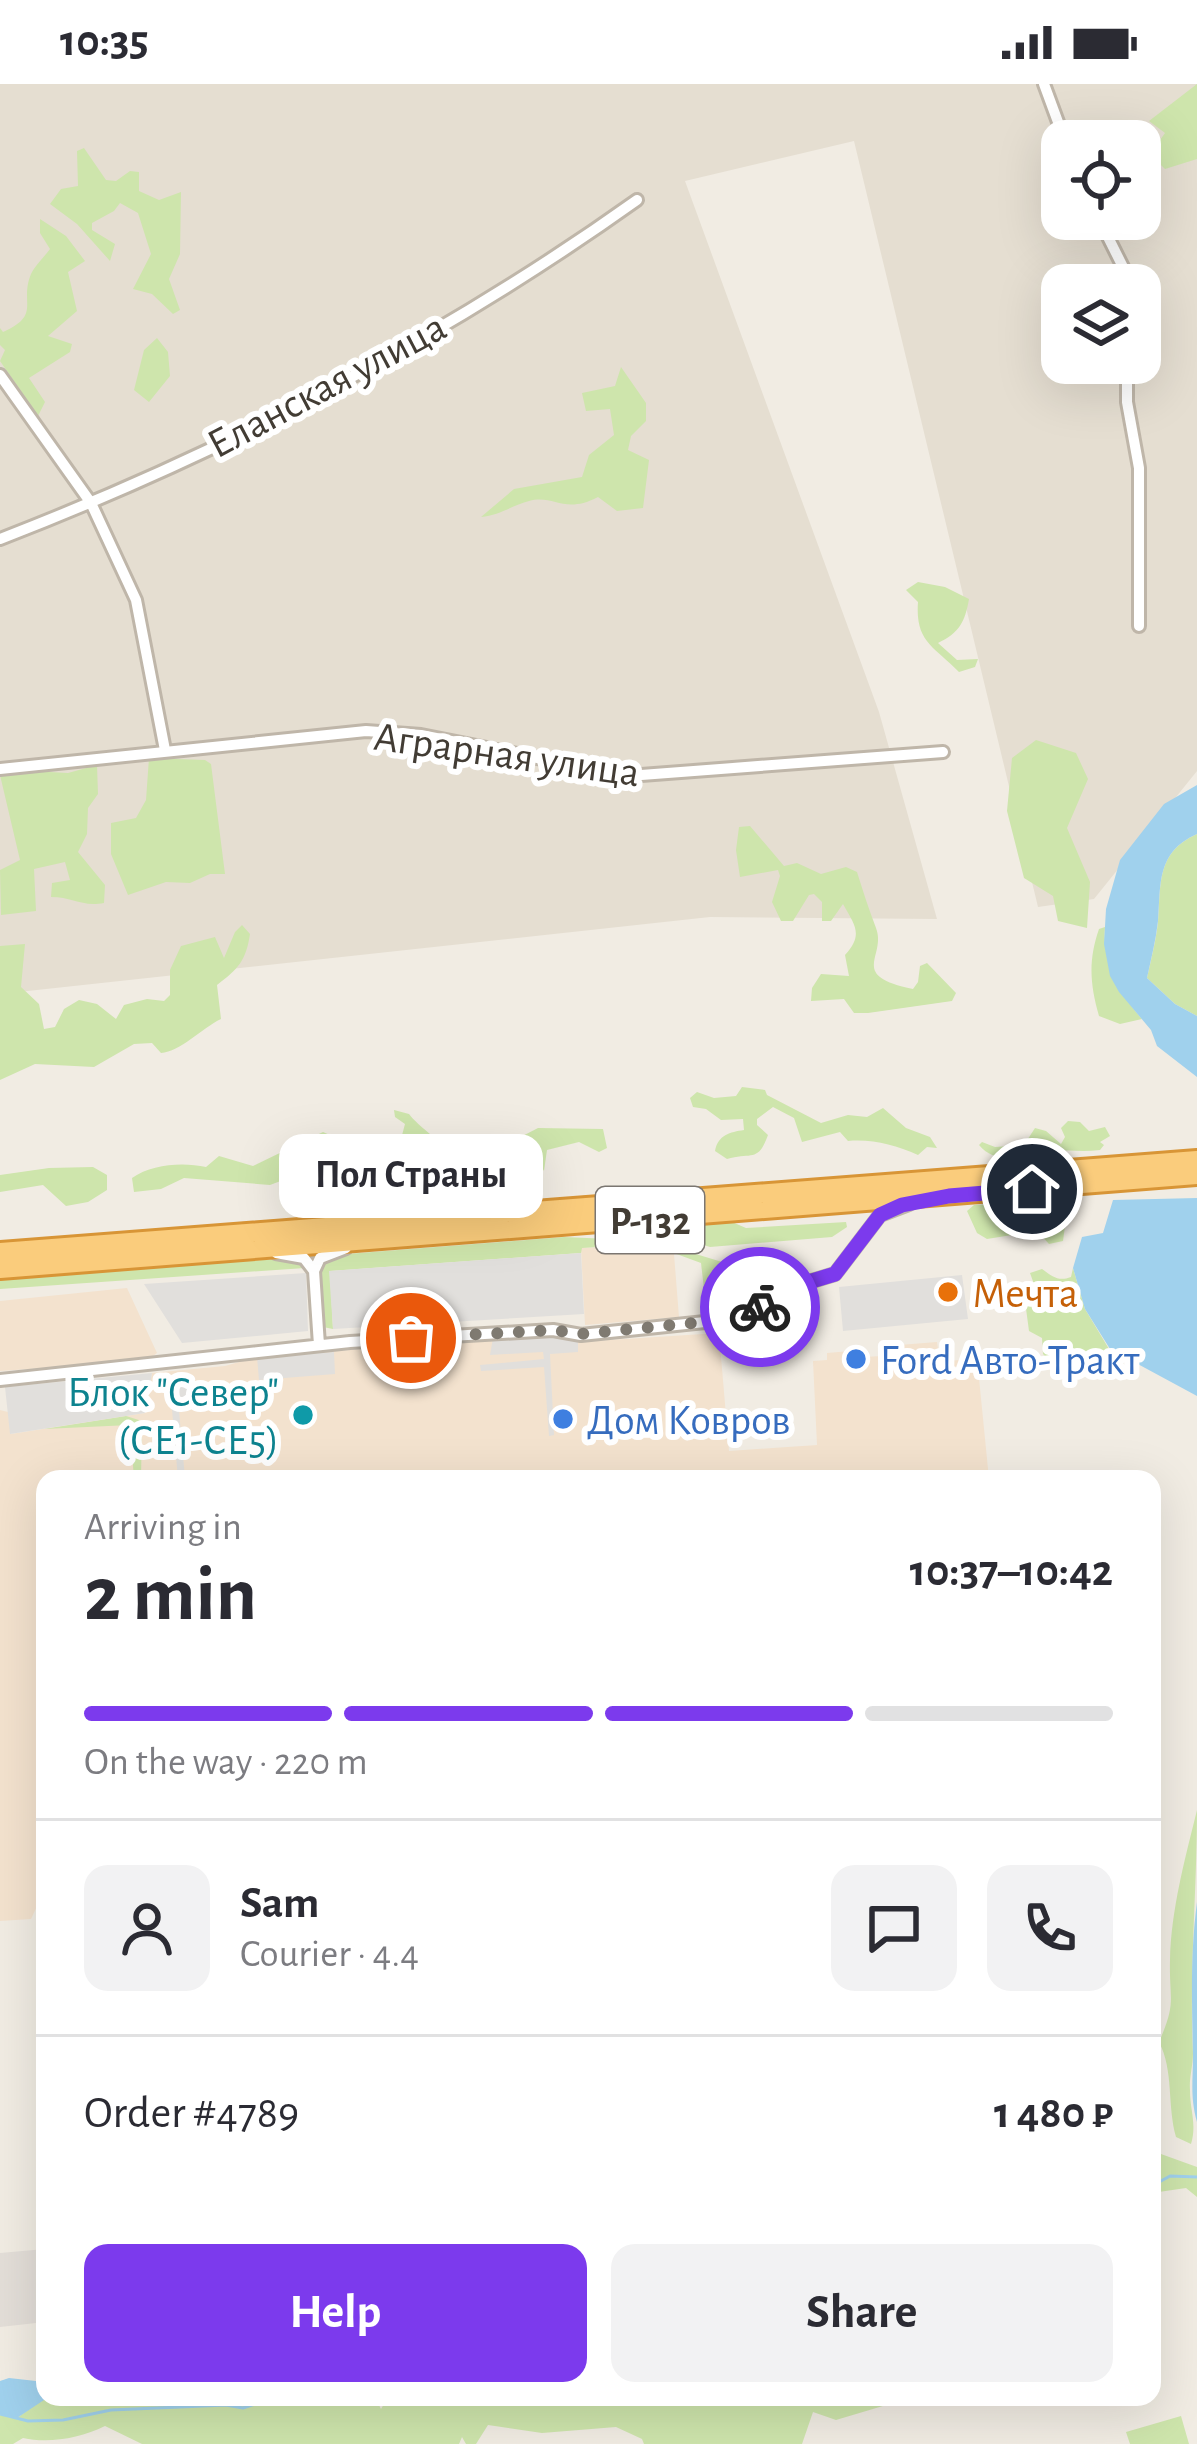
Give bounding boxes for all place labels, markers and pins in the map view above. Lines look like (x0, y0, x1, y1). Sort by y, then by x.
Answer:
callout: Пол Страны (279, 1134, 543, 1218)
pin (981, 1138, 1083, 1240)
place label: Мечта (972, 1273, 1078, 1315)
marker: Мечта (935, 1279, 961, 1305)
pin (360, 1287, 462, 1389)
place label: Ford Авто-Тракт (880, 1340, 1140, 1382)
marker: Ford Авто-Тракт (843, 1346, 869, 1372)
place label: Блок "Север" (СЕ1-СЕ5) (67, 1372, 279, 1462)
place label: Дом Ковров (587, 1400, 791, 1442)
marker: Блок "Север" (СЕ1-СЕ5) (290, 1402, 316, 1428)
marker: Дом Ковров (550, 1406, 576, 1432)

